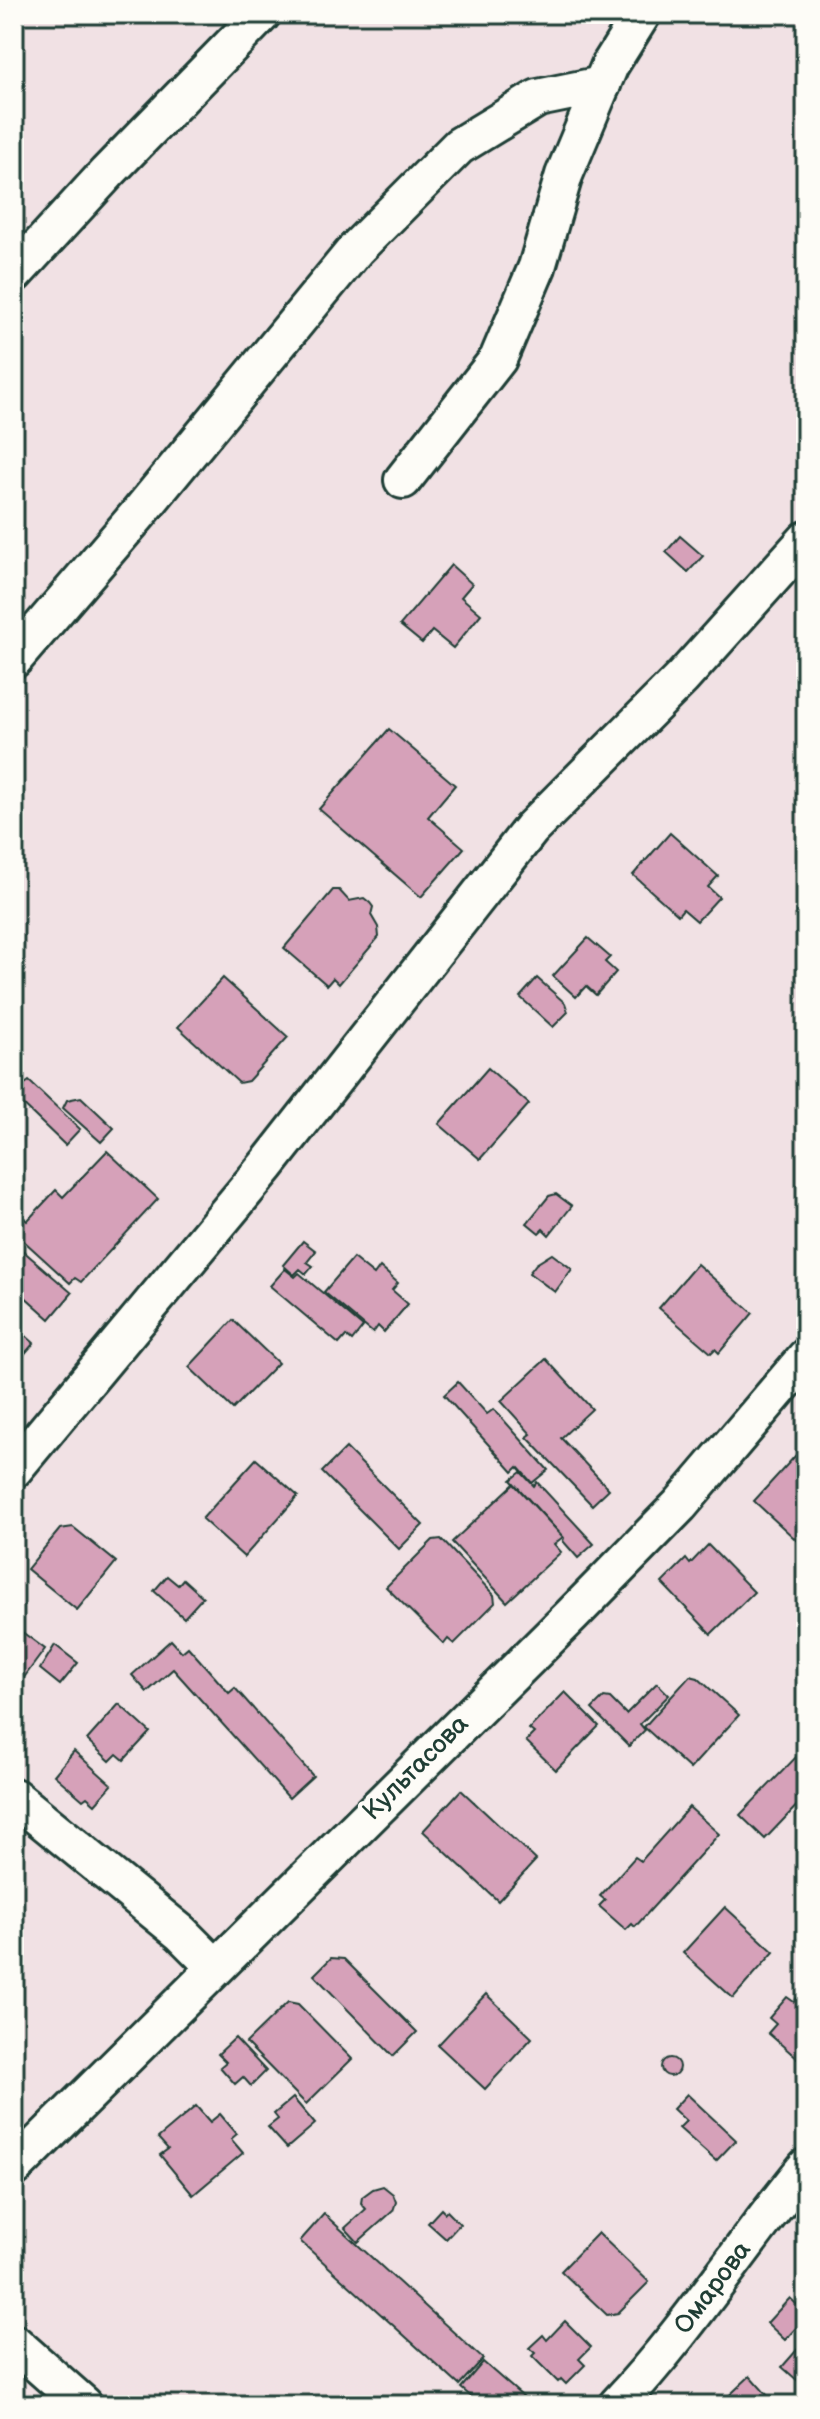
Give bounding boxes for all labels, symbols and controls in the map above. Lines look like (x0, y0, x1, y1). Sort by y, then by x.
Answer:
street label: Культасова (357, 1709, 475, 1827)
street label: Омарова (668, 2235, 758, 2341)

